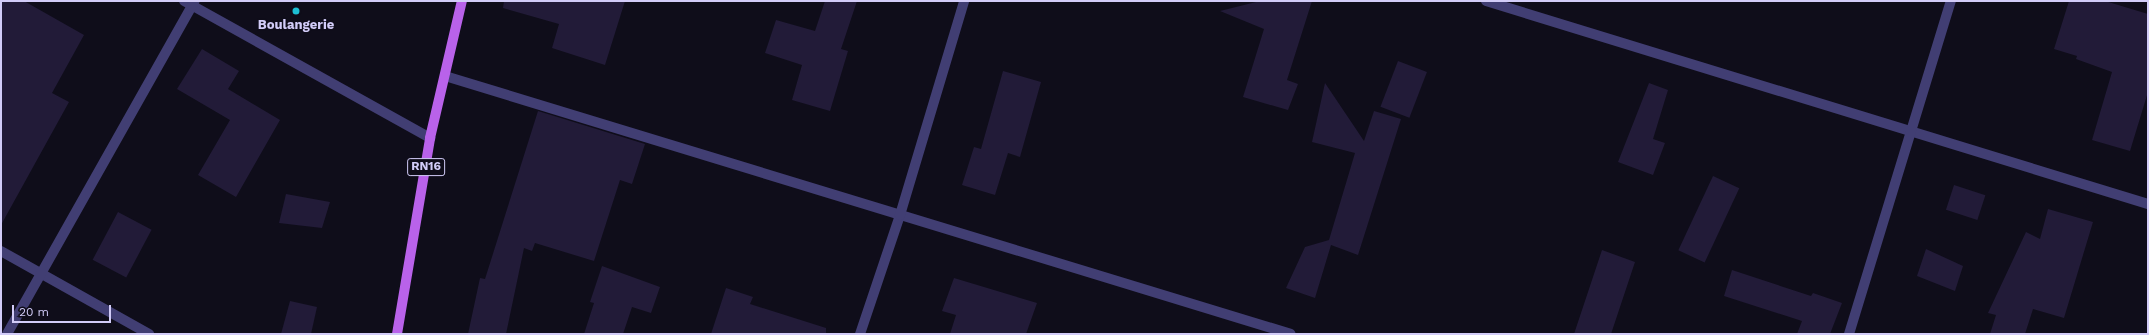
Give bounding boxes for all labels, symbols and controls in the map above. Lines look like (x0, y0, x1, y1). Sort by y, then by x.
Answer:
marker: Boulangerie (291, 6, 301, 16)
place label: Boulangerie (258, 17, 334, 33)
road number: RN16 (407, 157, 445, 177)
scale bar (14, 297, 113, 323)
text: 20 m (19, 305, 49, 319)

